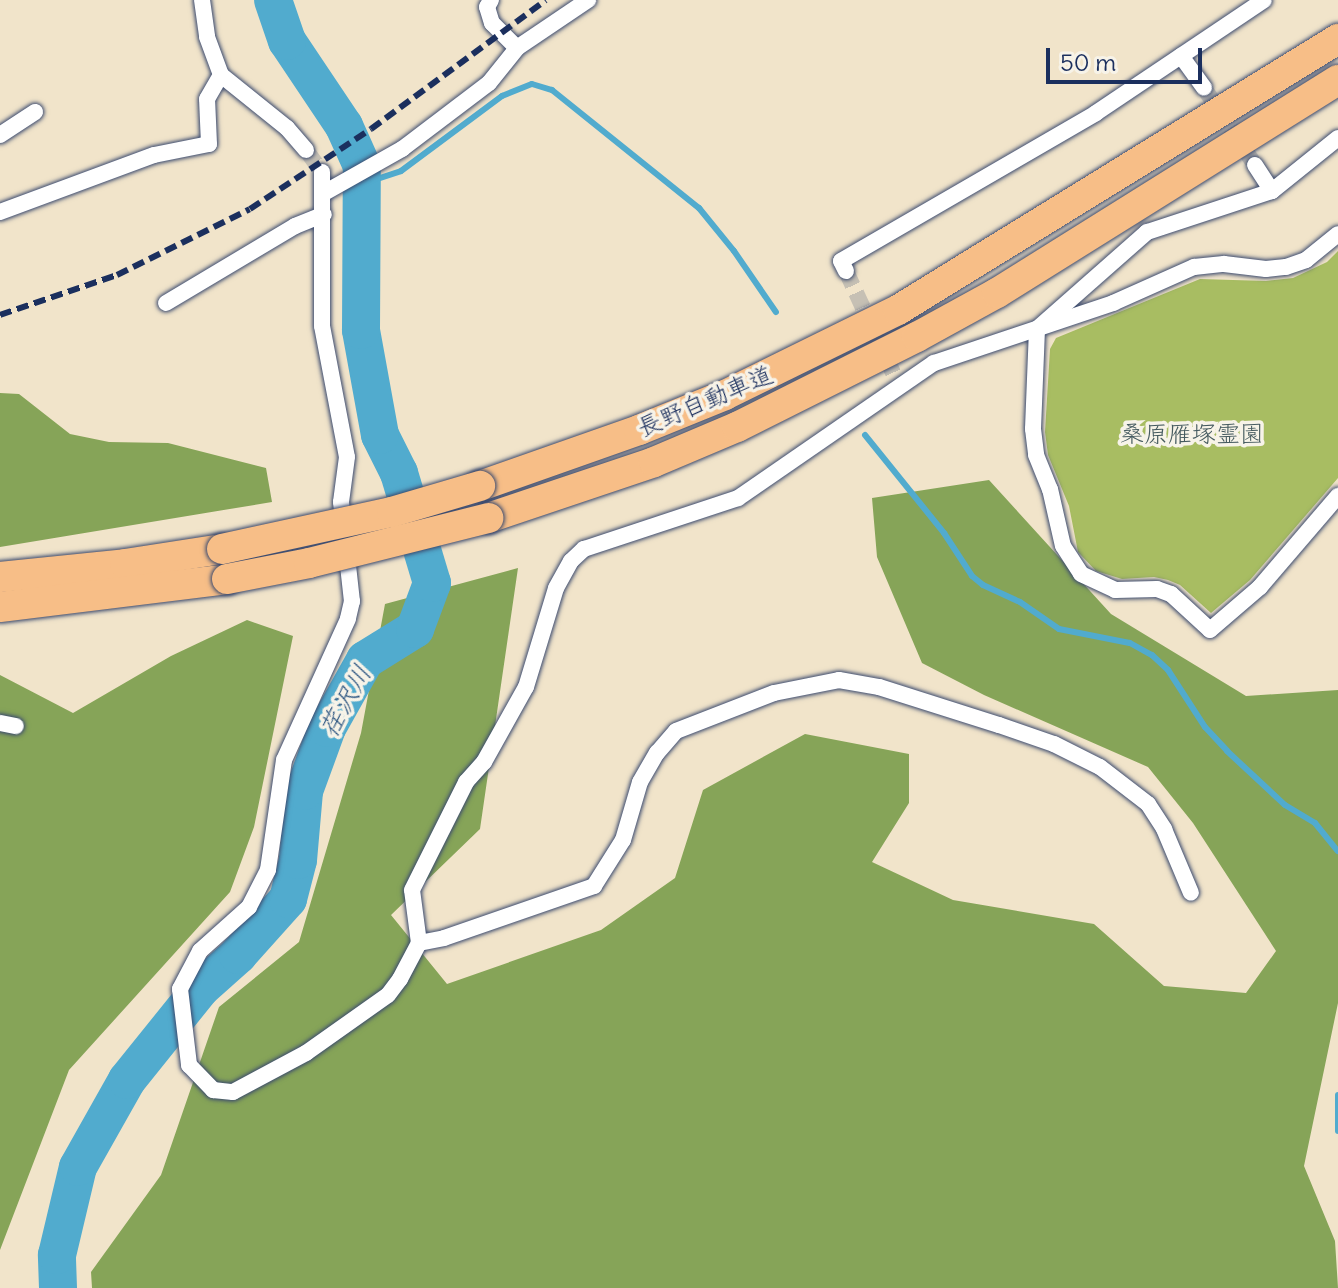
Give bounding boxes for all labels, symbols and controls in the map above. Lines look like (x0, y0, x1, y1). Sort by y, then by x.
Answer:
scale bar (1050, 32, 1206, 82)
text: 50 m (1060, 47, 1116, 77)
street label: 長野自動車道 (633, 360, 777, 442)
park label: 桑原雁塚霊園 (1120, 420, 1264, 448)
water label: 荏沢川 (312, 659, 378, 743)

